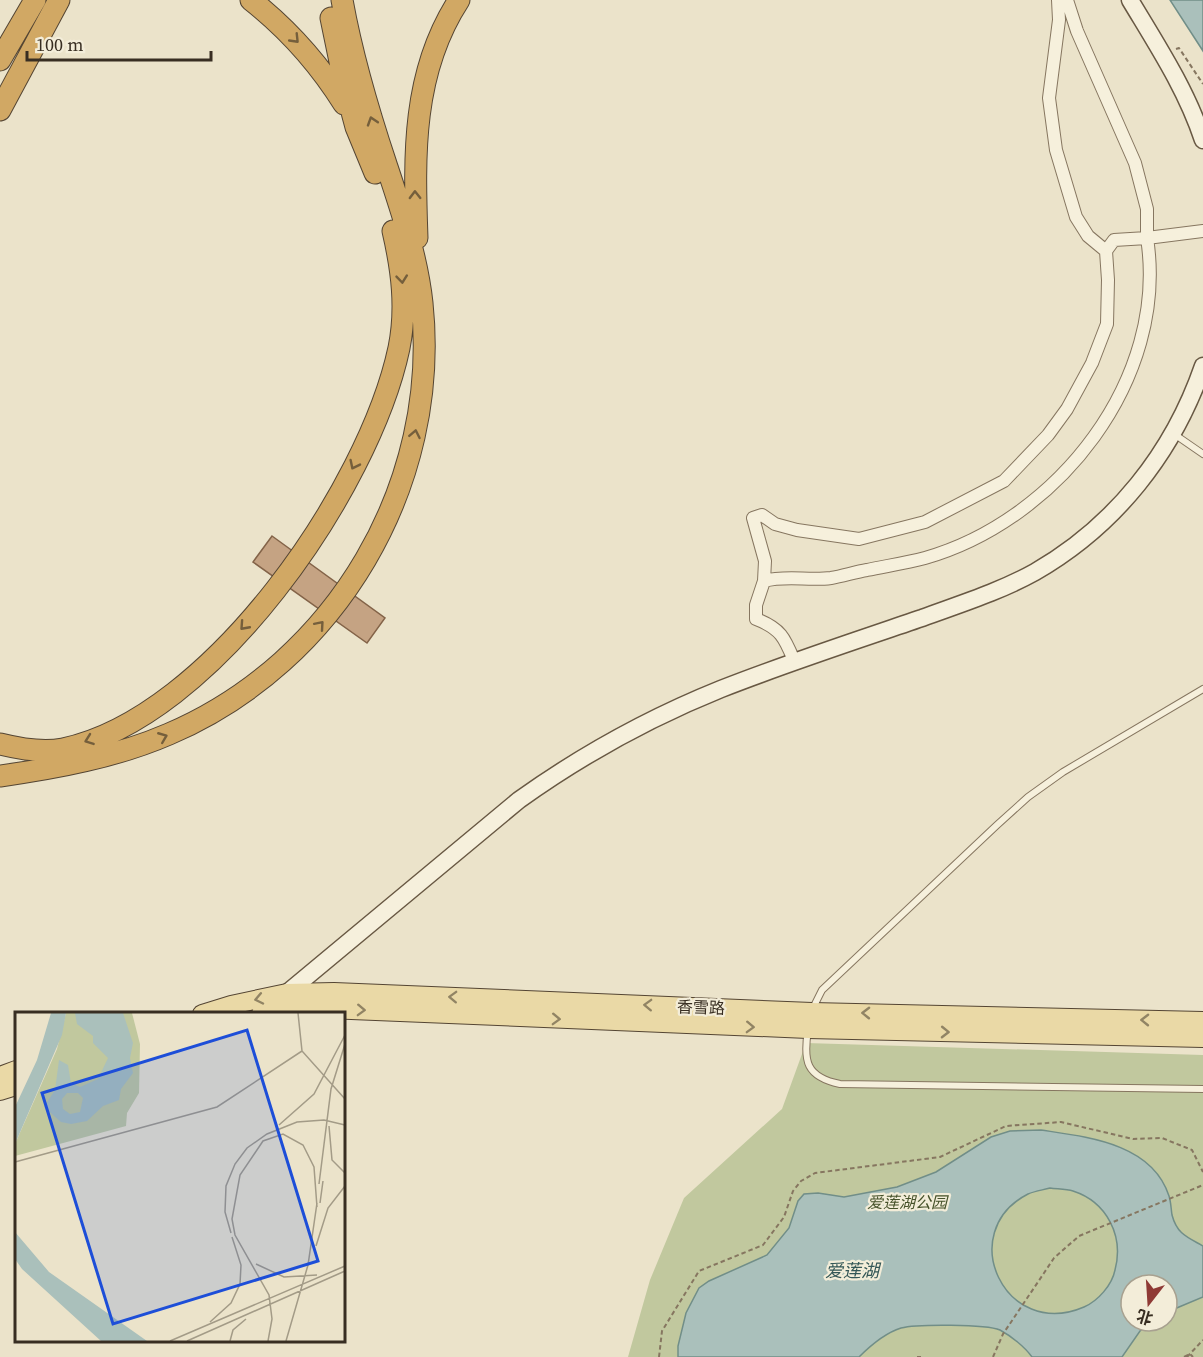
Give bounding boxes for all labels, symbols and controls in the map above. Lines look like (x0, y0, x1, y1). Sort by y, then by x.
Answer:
scale bar (27, 24, 212, 62)
text: 100 m (36, 32, 83, 57)
one-way arrow (288, 32, 299, 43)
one-way arrow (367, 116, 379, 127)
one-way arrow (409, 191, 422, 200)
one-way arrow (395, 274, 408, 284)
one-way arrow (408, 429, 421, 439)
one-way arrow (349, 459, 361, 470)
one-way arrow (241, 619, 252, 630)
one-way arrow (313, 621, 324, 631)
one-way arrow (156, 732, 167, 744)
one-way arrow (84, 733, 95, 746)
one-way arrow (449, 990, 458, 1003)
one-way arrow (254, 992, 264, 1005)
street label: 香雪路 (677, 995, 725, 1019)
one-way arrow (644, 998, 653, 1011)
one-way arrow (356, 1004, 365, 1017)
one-way arrow (861, 1007, 870, 1019)
inset map (15, 1012, 345, 1342)
one-way arrow (551, 1012, 560, 1025)
one-way arrow (1140, 1014, 1149, 1026)
one-way arrow (746, 1020, 755, 1033)
one-way arrow (941, 1026, 950, 1039)
park label: 爱莲湖公园 (867, 1191, 949, 1213)
water label: 爱莲湖 (825, 1258, 882, 1283)
north arrow (1119, 1273, 1179, 1333)
text: 北 (1134, 1304, 1155, 1330)

